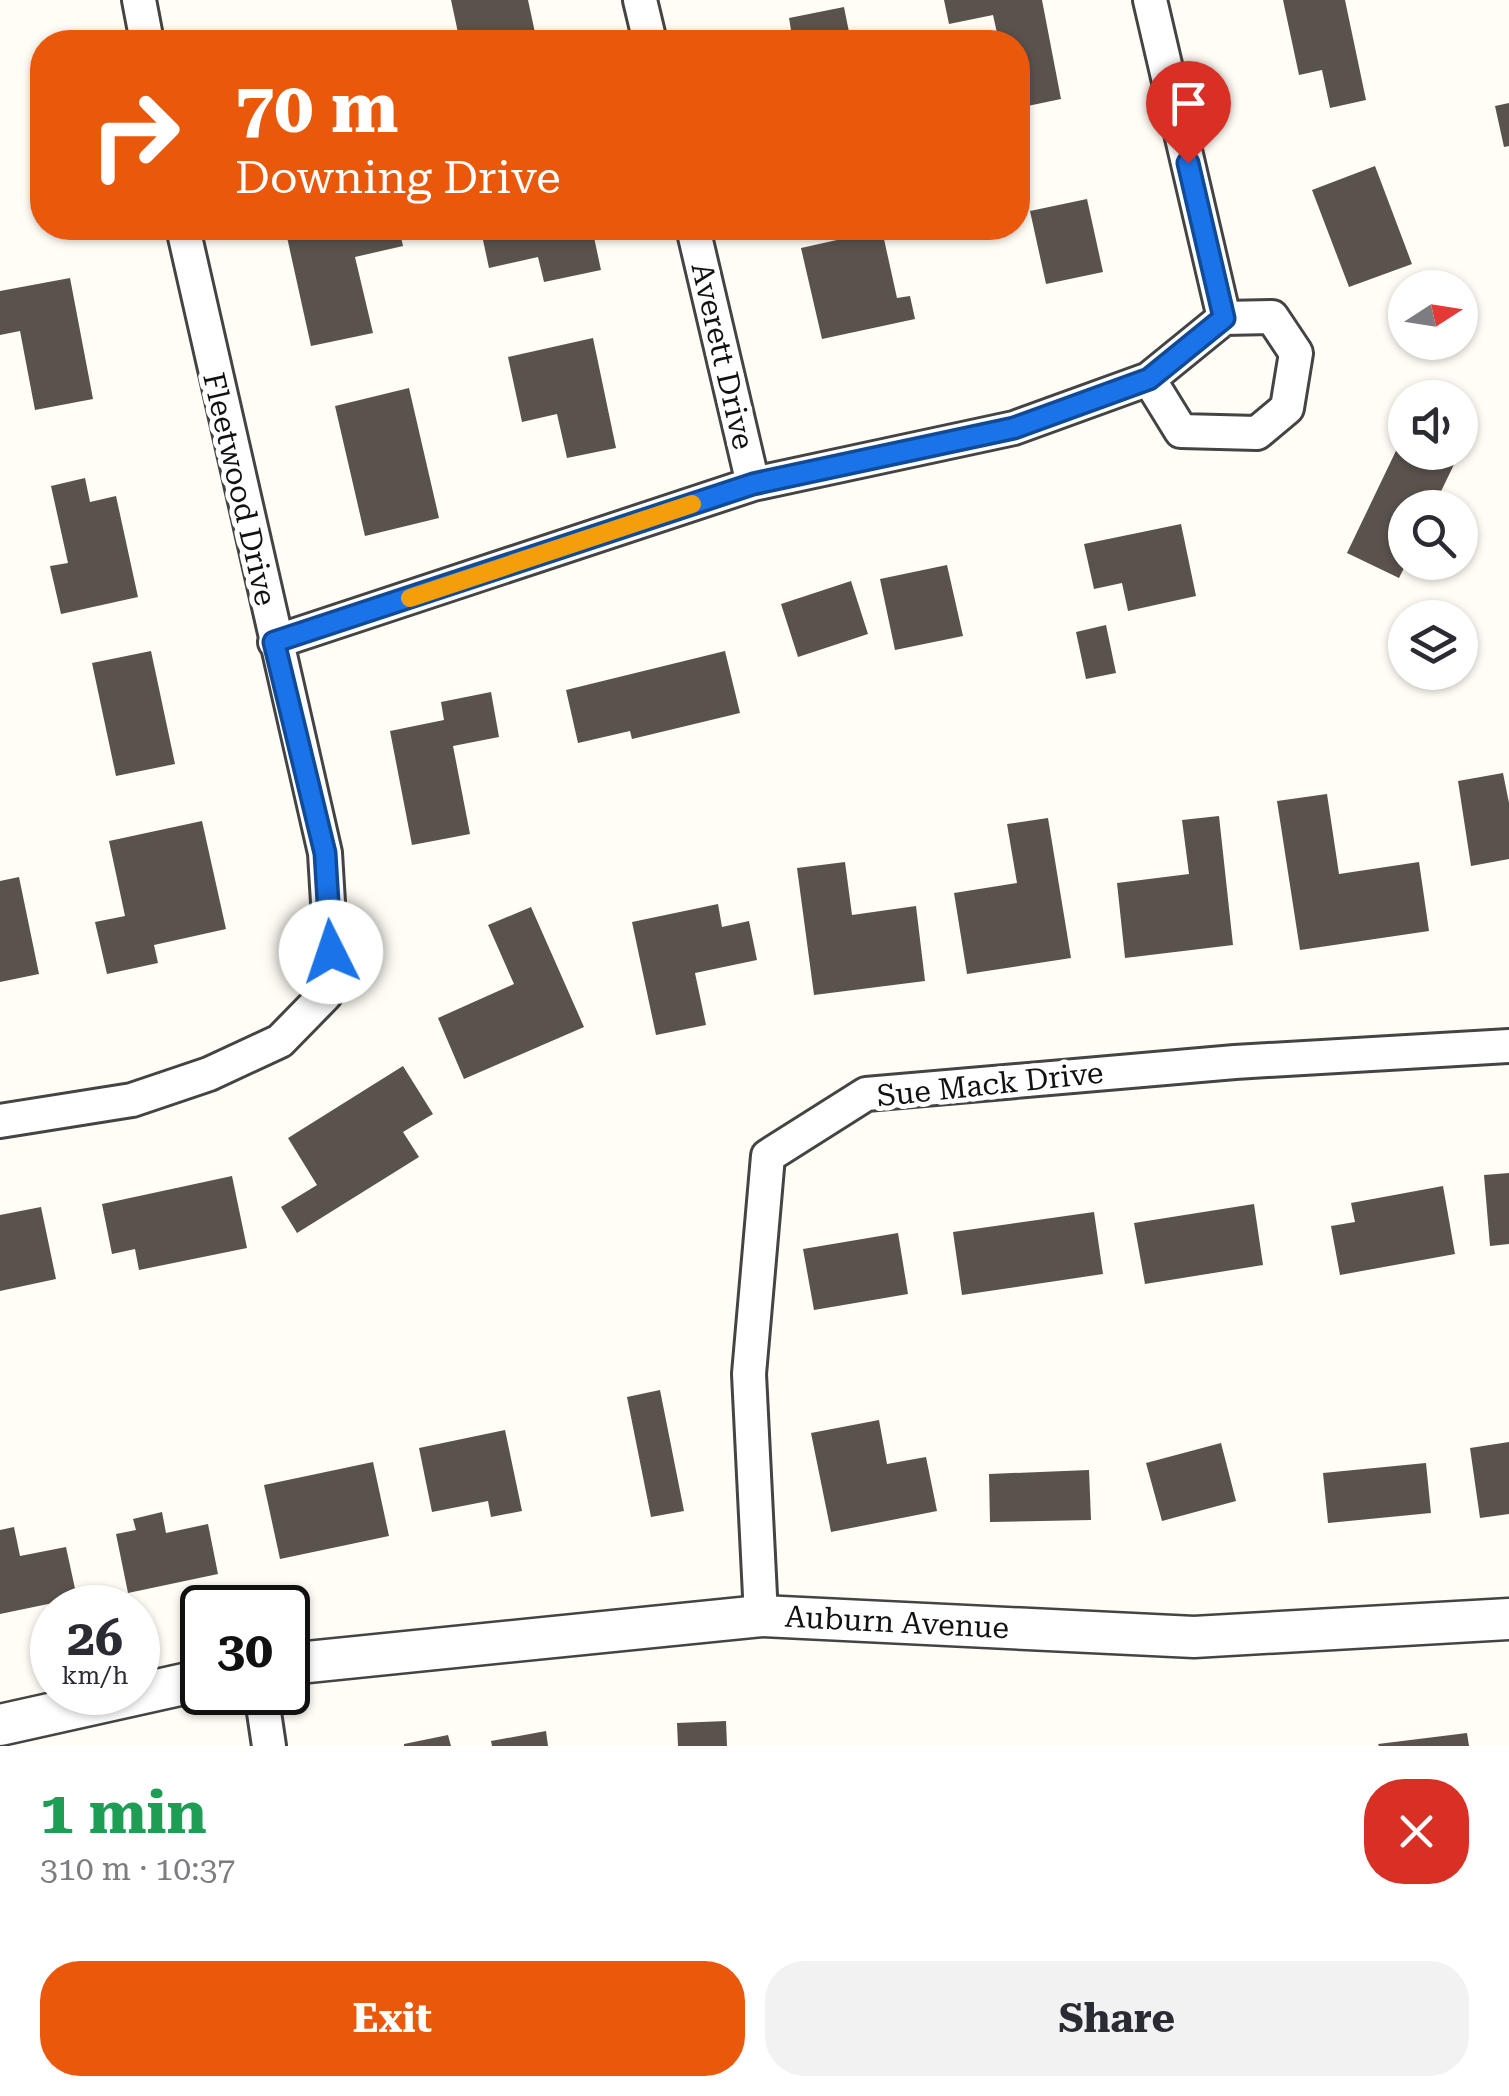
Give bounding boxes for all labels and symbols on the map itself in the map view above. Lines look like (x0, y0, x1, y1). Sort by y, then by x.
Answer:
pin (1146, 61, 1231, 164)
street label: Averett Drive (685, 259, 761, 453)
north arrow (1388, 270, 1478, 360)
street label: Fleetwood Drive (196, 369, 284, 609)
position arrow (279, 900, 383, 1004)
street label: Sue Mack Drive (875, 1055, 1105, 1113)
speed limit sign: 30 (180, 1585, 310, 1715)
street label: Auburn Avenue (784, 1599, 1010, 1645)

